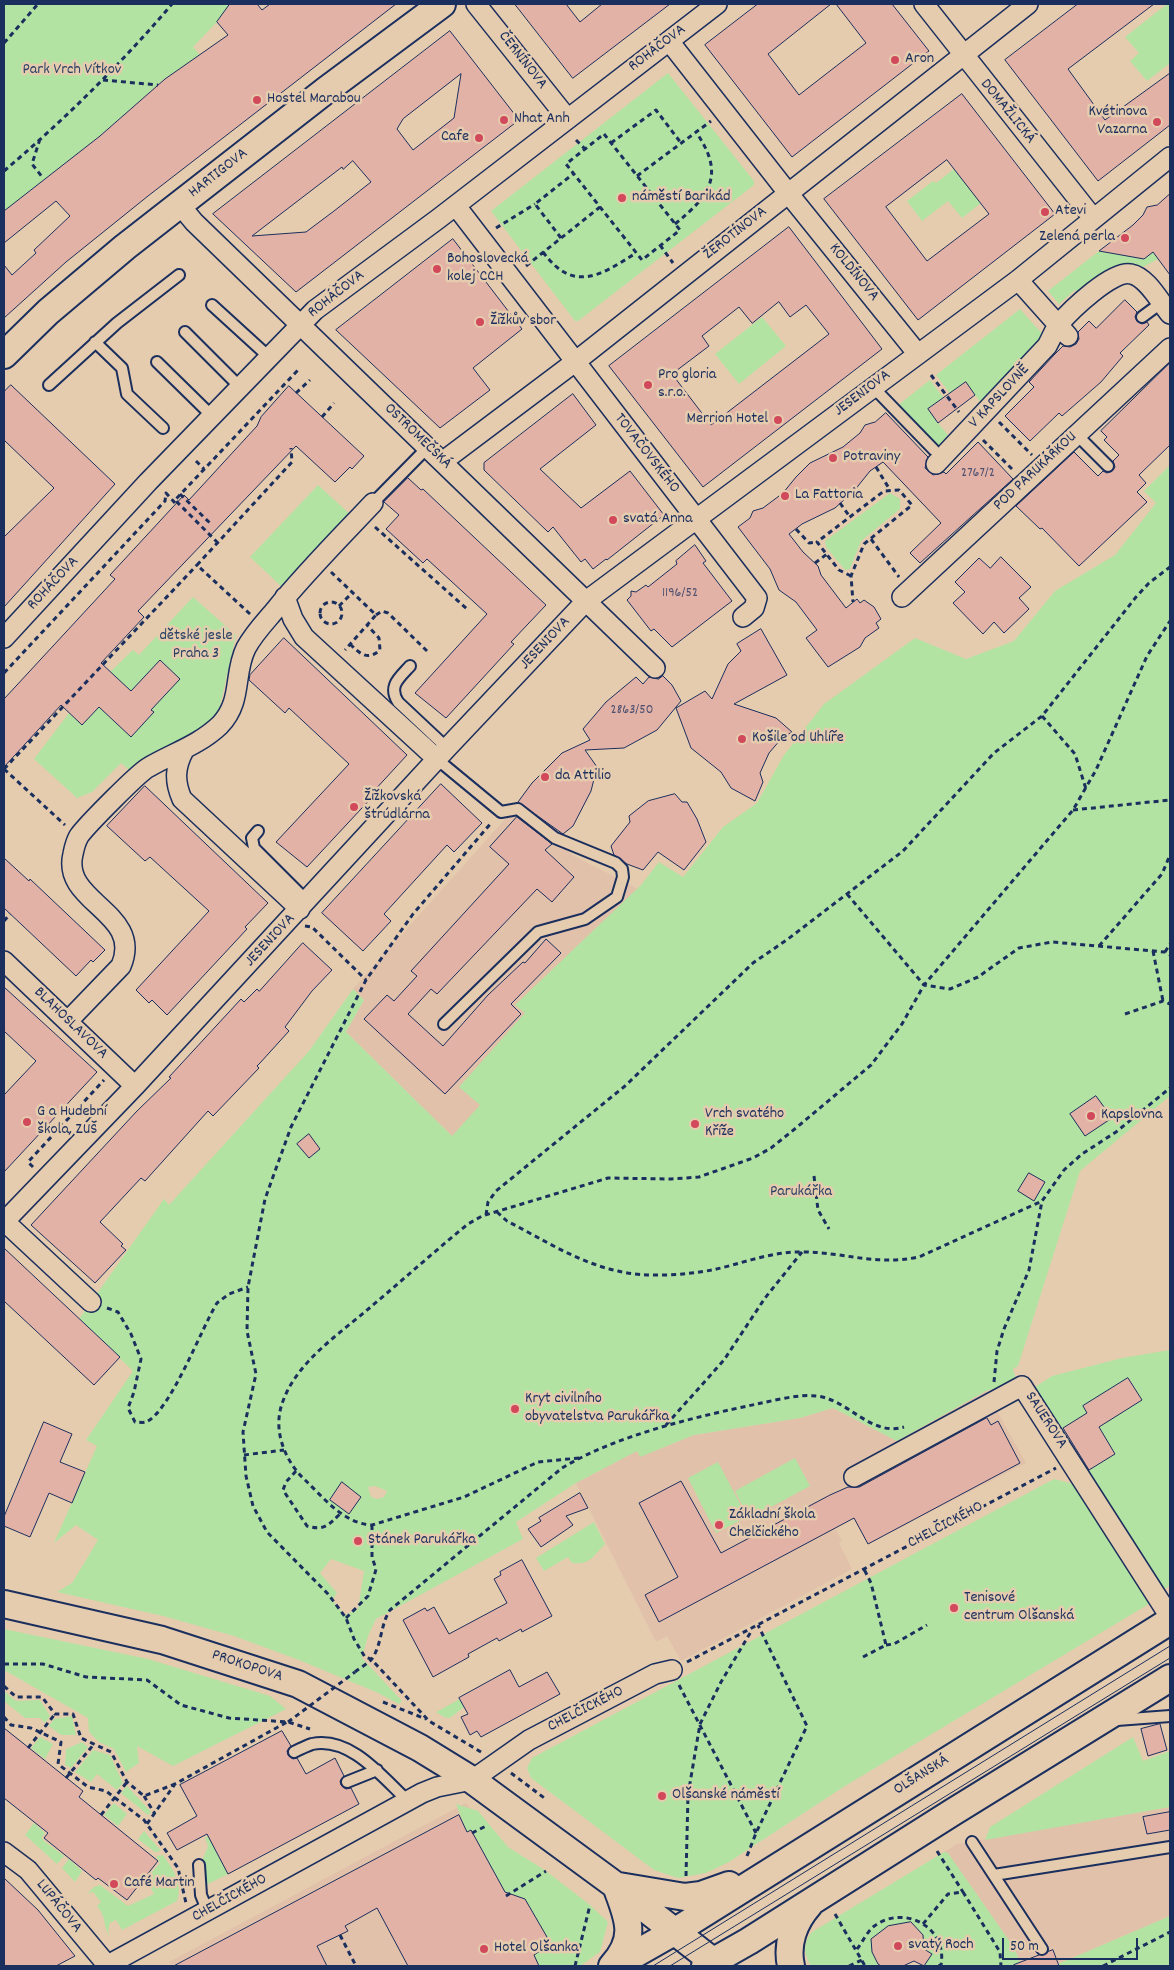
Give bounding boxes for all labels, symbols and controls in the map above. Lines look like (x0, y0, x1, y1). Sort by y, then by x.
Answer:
street label: ROHÁČOVA (625, 21, 691, 77)
street label: ČERNÍNOVA (493, 28, 551, 94)
place label: Aron (905, 50, 934, 70)
marker: Aron (889, 54, 901, 66)
park label: Park Vrch Vítkov (23, 61, 121, 81)
street label: DOMAŽLICKÁ (975, 76, 1039, 148)
place label: Hostel Marabou (267, 90, 361, 110)
marker: Hostel Marabou (251, 94, 263, 106)
place label: Kvétinova Vazarna (1089, 103, 1147, 141)
place label: Nhat Anh (514, 110, 570, 130)
marker: Nhat Anh (498, 114, 510, 126)
marker: Kvétinova Vazarna (1151, 116, 1163, 128)
place label: Cafe (441, 128, 469, 148)
marker: Cafe (473, 132, 485, 144)
street label: HARTIGOVA (186, 145, 252, 203)
place label: náměstí Barikád (632, 188, 731, 208)
marker: náměstí Barikád (616, 192, 628, 204)
place label: Atevi (1055, 202, 1086, 222)
street label: ŽEROTÍNOVA (700, 203, 772, 265)
marker: Atevi (1039, 206, 1051, 218)
place label: Zelená perla (1039, 228, 1115, 248)
marker: Zelená perla (1119, 232, 1131, 244)
street label: KOLDÍNOVA (824, 240, 882, 306)
place label: Bohoslovecká kolej CCH (447, 250, 529, 288)
marker: Bohoslovecká kolej CCH (431, 263, 443, 275)
street label: ROHÁČOVA (305, 267, 369, 323)
place label: Žižkův sbor (490, 312, 556, 332)
marker: Žižkův sbor (474, 316, 486, 328)
street label: V KAPSLOVNĚ (966, 361, 1034, 433)
place label: Pro gloria s.r.o. (658, 366, 716, 404)
street label: JESENIOVA (831, 367, 895, 421)
marker: Pro gloria s.r.o. (642, 379, 654, 391)
street label: OSTROMEČSKÁ (379, 400, 455, 474)
street label: TOVAČOVSKÉHO (609, 410, 683, 498)
place label: Merrion Hotel (687, 410, 768, 430)
marker: Merrion Hotel (772, 414, 784, 426)
street label: POD PARUKÁŘKOU (990, 428, 1082, 516)
place label: Potraviny (843, 448, 900, 468)
marker: Potraviny (827, 452, 839, 464)
house number: 2767/2 (961, 466, 995, 482)
place label: La Fattoria (795, 486, 863, 506)
marker: La Fattoria (779, 490, 791, 502)
place label: svatá Anna (623, 510, 692, 530)
marker: svatá Anna (607, 514, 619, 526)
street label: ROHÁČOVA (24, 553, 84, 615)
house number: 1196/52 (662, 586, 698, 602)
street label: JESENIOVA (517, 613, 575, 675)
park label: dětské jesle Praha 3 (160, 627, 232, 665)
house number: 2863/50 (611, 703, 653, 719)
place label: Košile od Uhlíře (752, 729, 844, 749)
marker: Košile od Uhlíře (736, 733, 748, 745)
place label: da Attilio (555, 767, 611, 787)
marker: da Attilio (539, 771, 551, 783)
place label: Žižkovská štrúdlárna (364, 788, 430, 826)
marker: Žižkovská štrúdlárna (348, 801, 360, 813)
street label: JESENIOVA (242, 910, 300, 972)
street label: BLAHOSLAVOVA (29, 984, 111, 1064)
place label: G a Hudební škola, ZUŠ (37, 1103, 107, 1141)
place label: Vrch svatého Kříže (705, 1105, 784, 1143)
place label: Kapslovna (1101, 1106, 1163, 1126)
marker: Kapslovna (1085, 1110, 1097, 1122)
marker: G a Hudební škola, ZUŠ (21, 1116, 33, 1128)
marker: Vrch svatého Kříže (689, 1118, 701, 1130)
park label: Parukářka (770, 1183, 832, 1203)
street label: SAUEROVA (1019, 1389, 1071, 1453)
place label: Kryt civilního obyvatelstva Parukářka (525, 1390, 669, 1428)
marker: Kryt civilního obyvatelstva Parukářka (509, 1403, 521, 1415)
street label: CHELČICKÉHO (905, 1498, 987, 1554)
place label: Základní škola Chelčického (729, 1506, 815, 1544)
marker: Základní škola Chelčického (713, 1519, 725, 1531)
place label: Stánek Parukářka (368, 1531, 476, 1551)
marker: Stánek Parukářka (352, 1535, 364, 1547)
place label: Tenisové centrum Olšanská (964, 1589, 1074, 1627)
marker: Tenisové centrum Olšanská (948, 1602, 960, 1614)
street label: PROKOPOVA (209, 1646, 285, 1688)
street label: CHELČICKÉHO (545, 1683, 627, 1737)
street label: OLŠANSKÁ (891, 1752, 953, 1800)
place label: Olšanské náměstí (672, 1786, 780, 1806)
marker: Olšanské náměstí (656, 1790, 668, 1802)
street label: CHELČICKÉHO (189, 1871, 271, 1927)
place label: Café Martin (124, 1874, 195, 1894)
street label: LUPÁČOVA (31, 1876, 85, 1938)
marker: Café Martin (108, 1878, 120, 1890)
scale bar (1004, 1928, 1140, 1960)
place label: svatý Roch (908, 1936, 974, 1956)
text: 50 m (1010, 1936, 1039, 1958)
place label: Hotel Olšanka (494, 1939, 579, 1959)
marker: svatý Roch (892, 1940, 904, 1952)
marker: Hotel Olšanka (478, 1943, 490, 1955)

